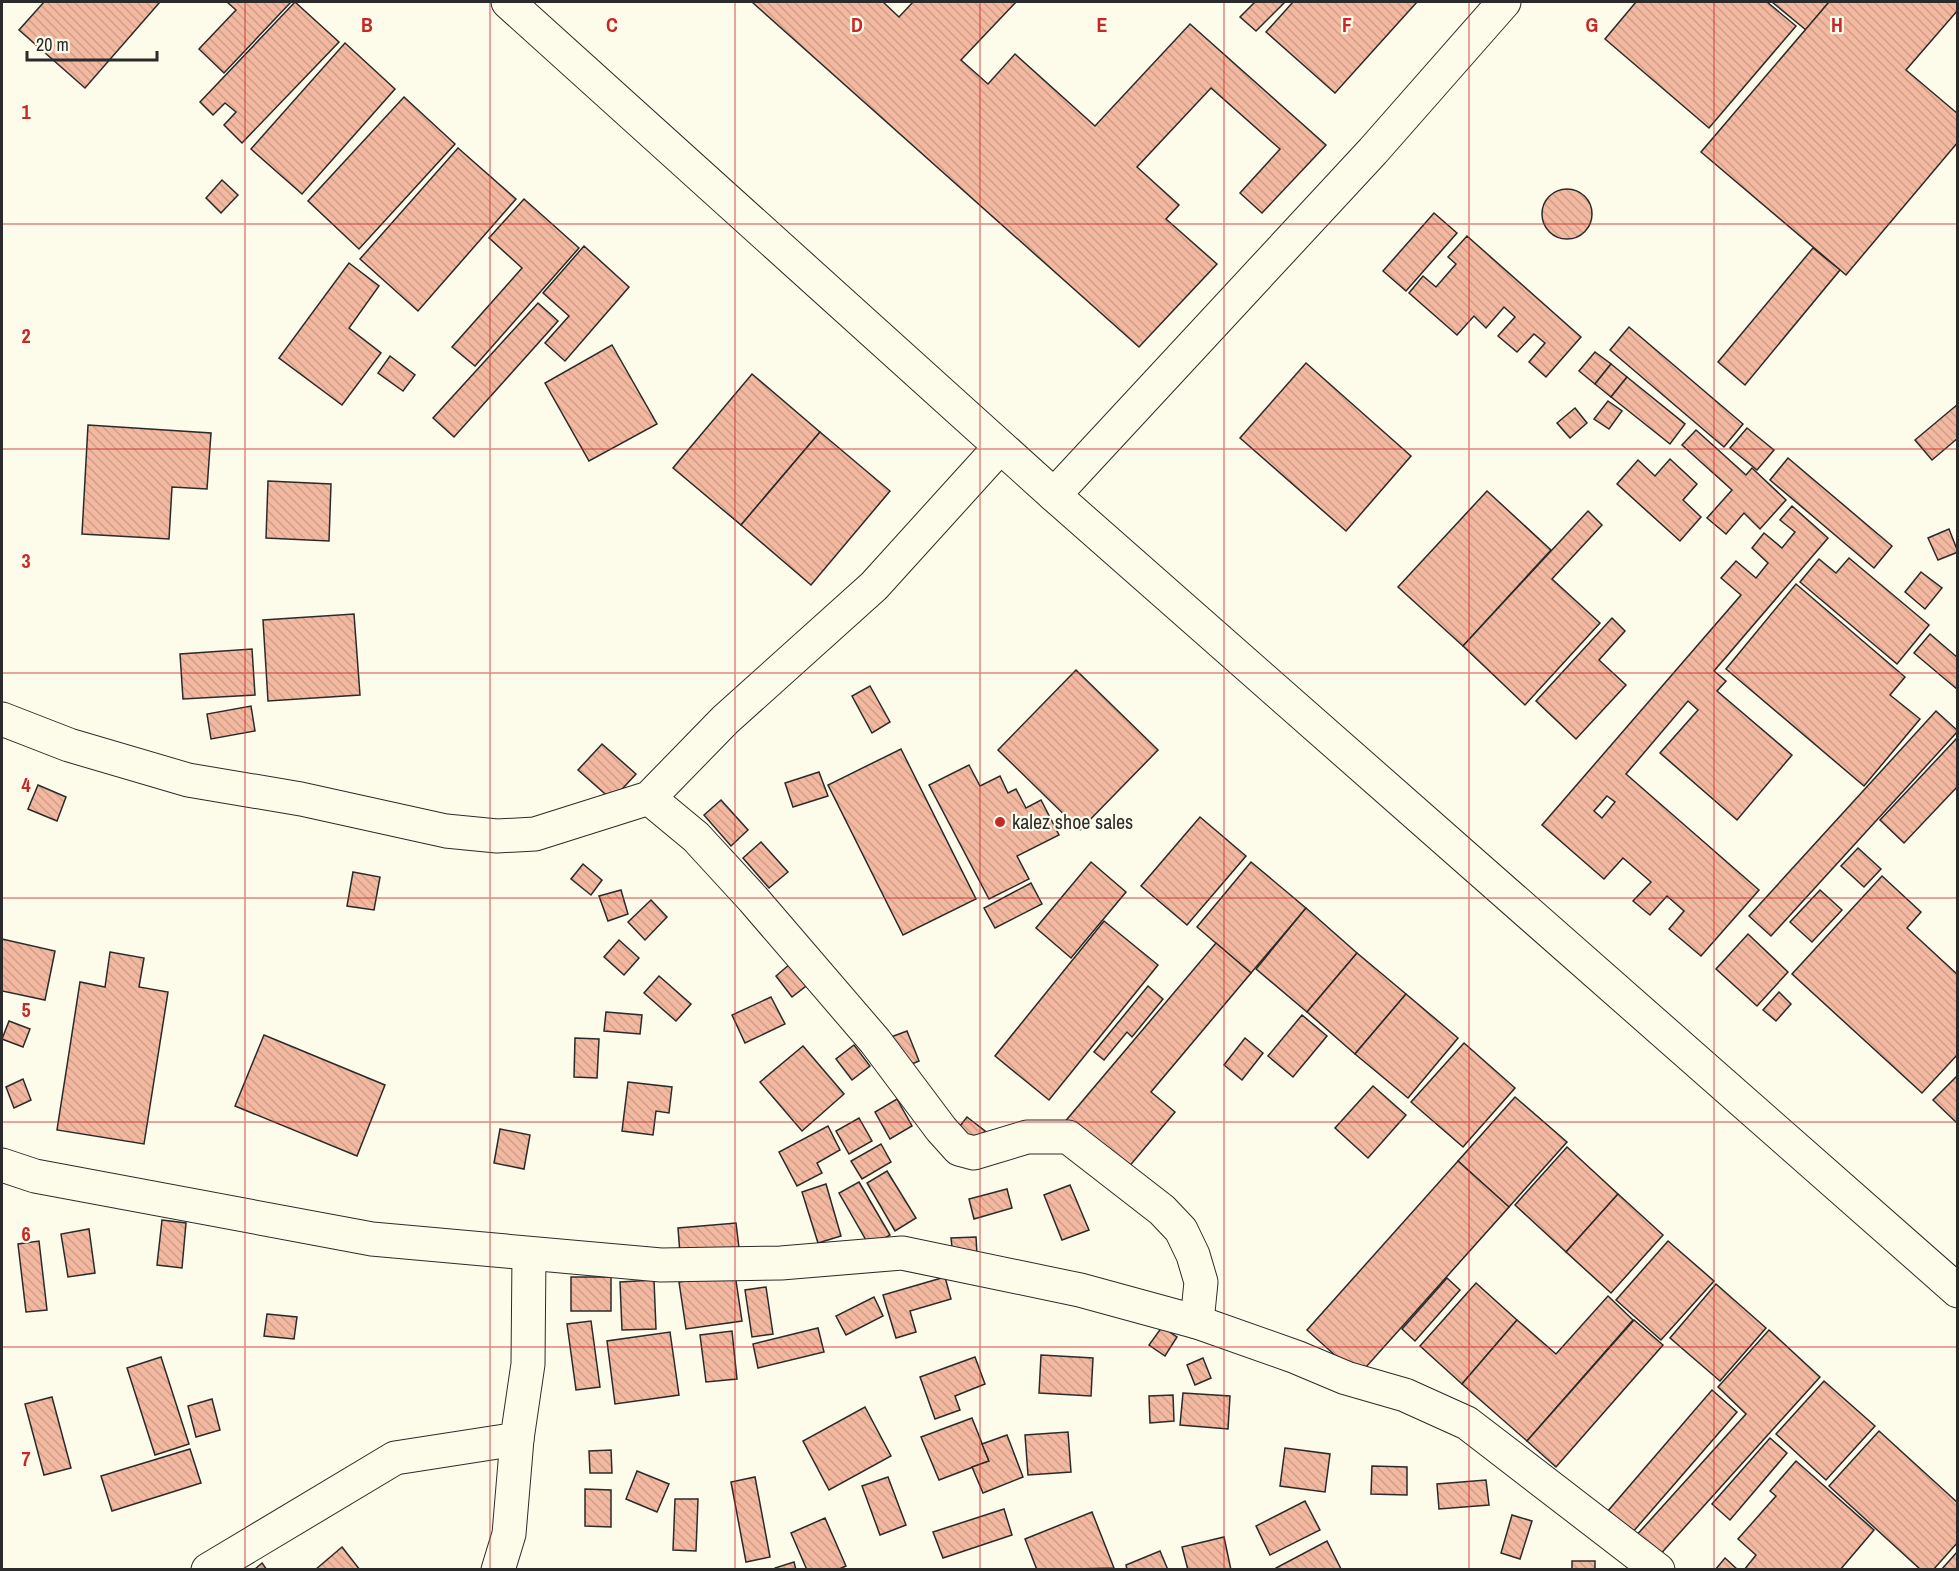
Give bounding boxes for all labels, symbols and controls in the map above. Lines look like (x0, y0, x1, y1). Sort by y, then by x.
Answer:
text: B (361, 11, 373, 38)
text: C (606, 11, 618, 38)
text: D (851, 11, 863, 38)
text: E (1097, 11, 1108, 38)
text: F (1342, 11, 1352, 38)
text: G (1586, 11, 1598, 38)
text: H (1831, 11, 1843, 38)
scale bar (27, 24, 158, 62)
text: 20 m (36, 32, 69, 57)
text: 1 (21, 98, 31, 125)
text: 2 (21, 322, 31, 349)
text: 3 (21, 547, 31, 574)
text: 4 (21, 771, 31, 798)
place label: kalez shoe sales (1012, 808, 1133, 835)
marker: kalez shoe sales (993, 815, 1007, 829)
text: 5 (21, 996, 31, 1023)
text: 6 (21, 1220, 31, 1247)
text: 7 (21, 1445, 31, 1472)

